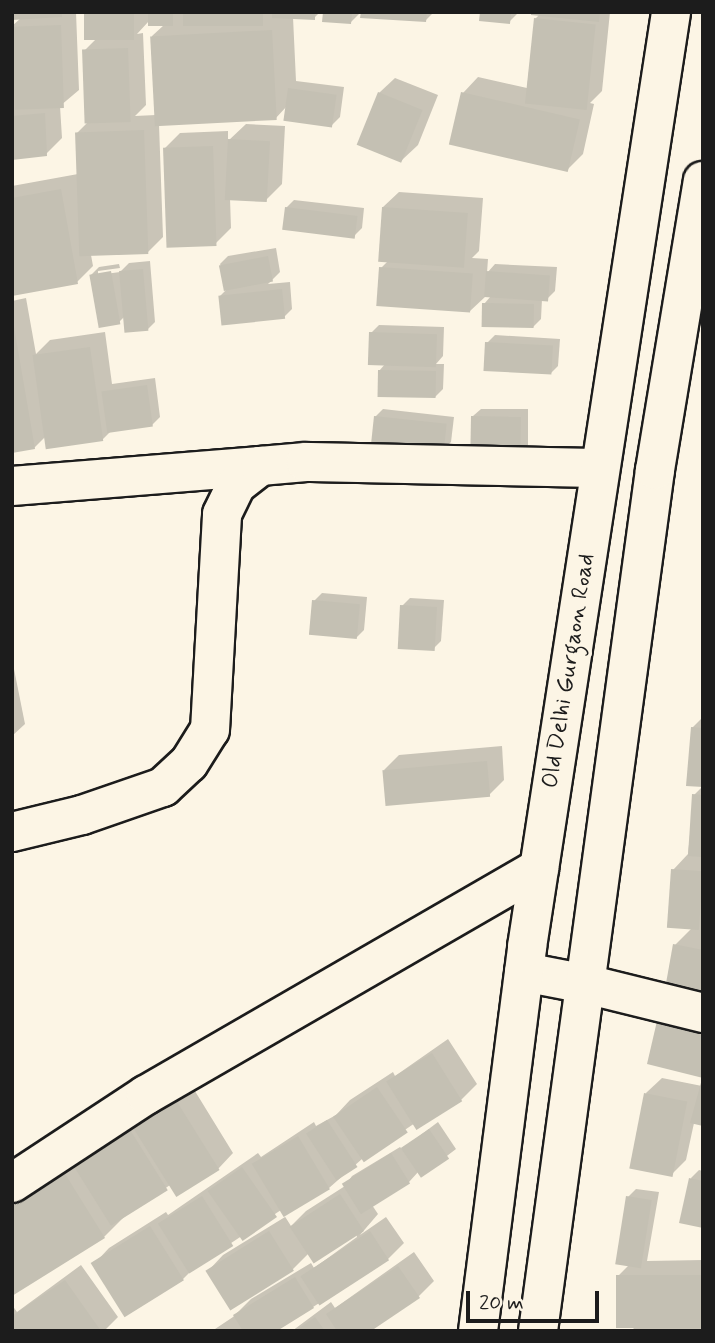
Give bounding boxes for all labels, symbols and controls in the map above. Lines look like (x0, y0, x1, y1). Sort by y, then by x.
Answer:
street label: Old Delhi Gurgaon Road (538, 558, 600, 784)
scale bar (470, 1276, 603, 1320)
text: 20 m (479, 1289, 524, 1317)

